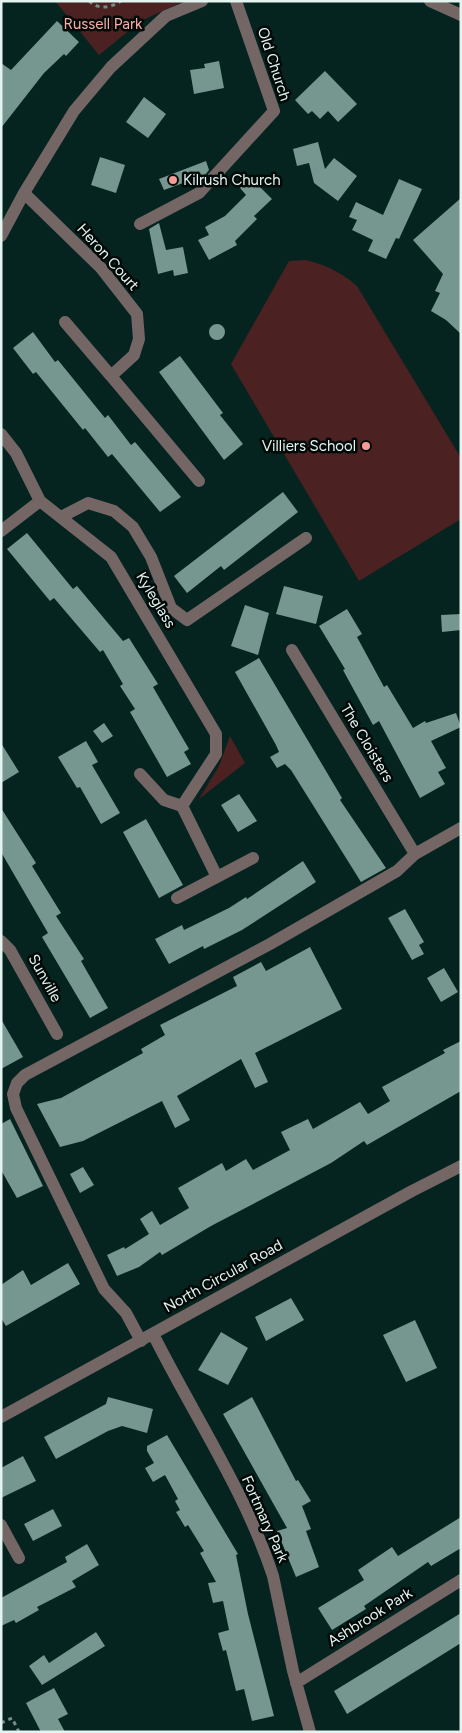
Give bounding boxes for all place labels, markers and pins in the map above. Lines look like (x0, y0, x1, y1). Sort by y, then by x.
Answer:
place label: Kilrush Church (183, 171, 281, 189)
marker: Kilrush Church (167, 174, 179, 186)
place label: Villiers School (262, 437, 356, 455)
marker: Villiers School (360, 440, 372, 452)

